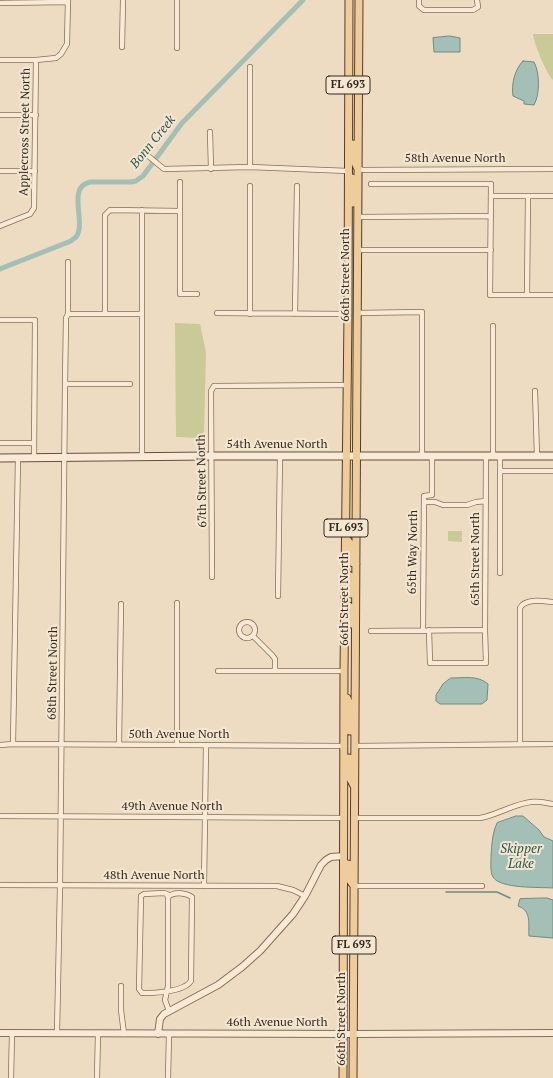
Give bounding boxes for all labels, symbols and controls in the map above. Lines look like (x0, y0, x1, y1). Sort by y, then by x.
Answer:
street label: Applecross Street North (17, 68, 33, 196)
road number: FL 693 (326, 76, 370, 94)
water label: Bonn Creek (127, 112, 179, 172)
street label: 58th Avenue North (405, 152, 505, 166)
street label: 66th Street North (339, 228, 353, 322)
street label: 67th Street North (194, 434, 210, 528)
street label: 54th Avenue North (227, 438, 327, 452)
street label: 65th Way North (405, 510, 421, 594)
street label: 65th Street North (469, 512, 483, 606)
road number: FL 693 (324, 519, 368, 537)
street label: 66th Street North (338, 552, 352, 646)
street label: 68th Street North (45, 626, 61, 720)
street label: 50th Avenue North (129, 728, 229, 742)
street label: 49th Avenue North (122, 800, 222, 814)
water label: Skipper Lake (500, 841, 542, 872)
street label: 48th Avenue North (104, 869, 204, 883)
road number: FL 693 (332, 936, 376, 954)
street label: 66th Street North (335, 972, 349, 1066)
street label: 46th Avenue North (227, 1016, 327, 1030)

